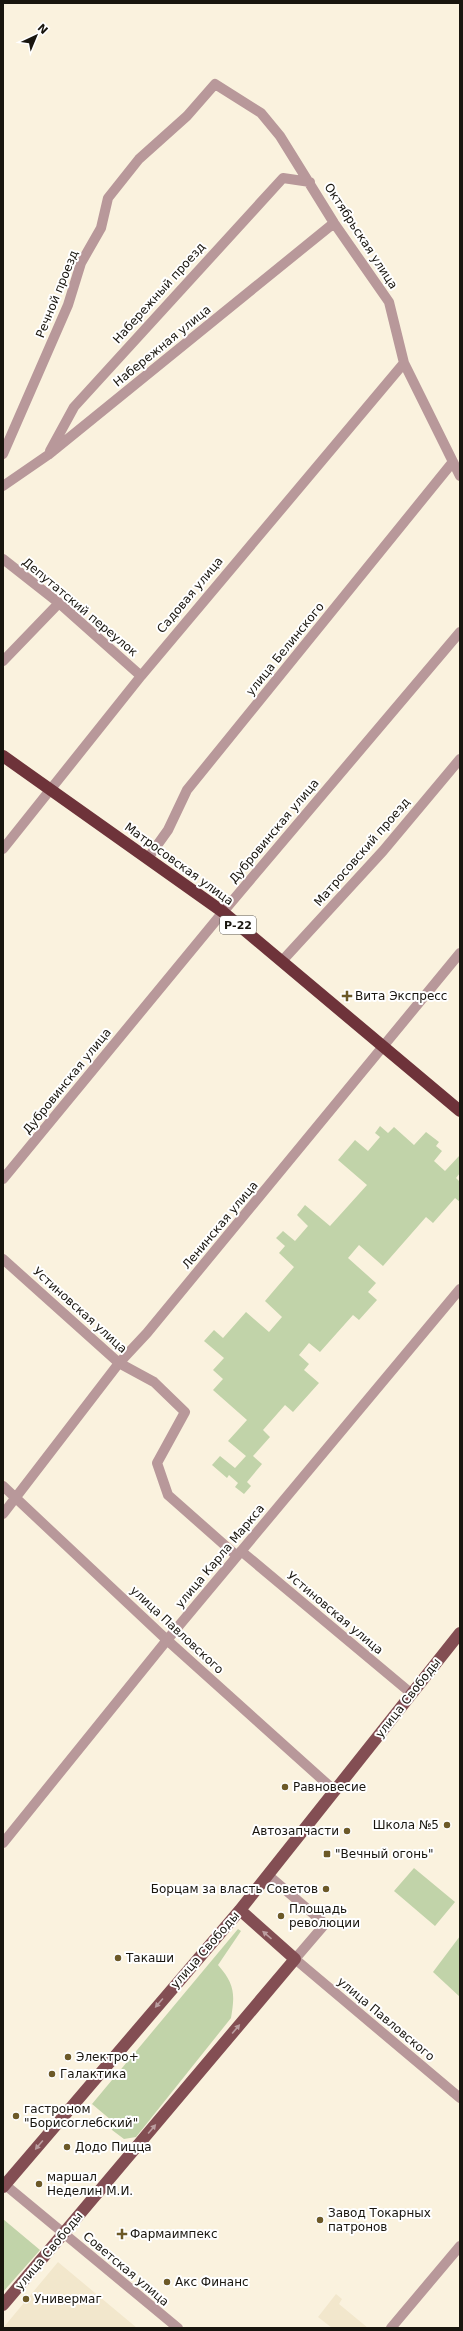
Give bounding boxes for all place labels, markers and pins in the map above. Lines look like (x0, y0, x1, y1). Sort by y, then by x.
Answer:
place label: Вита Экспресс (355, 989, 447, 1003)
marker: Вита Экспресс (342, 991, 352, 1001)
place label: Равновесие (293, 1780, 366, 1794)
marker: Равновесие (280, 1782, 290, 1792)
place label: Школа №5 (373, 1818, 439, 1832)
marker: Школа №5 (442, 1820, 452, 1830)
place label: Автозапчасти (252, 1824, 339, 1838)
marker: Автозапчасти (342, 1826, 352, 1836)
place label: "Вечный огонь" (335, 1847, 434, 1861)
marker: "Вечный огонь" (322, 1849, 332, 1859)
place label: Борцам за власть Советов (151, 1882, 318, 1896)
marker: Борцам за власть Советов (321, 1884, 331, 1894)
place label: Площадь революции (289, 1902, 360, 1930)
marker: Площадь революции (276, 1911, 286, 1921)
place label: Такаши (125, 1951, 174, 1965)
marker: Такаши (113, 1953, 123, 1963)
place label: Электро+ (76, 2050, 139, 2064)
marker: Электро+ (63, 2052, 73, 2062)
place label: Галактика (60, 2067, 126, 2081)
marker: Галактика (47, 2069, 57, 2079)
place label: гастроном "Борисоглебский" (24, 2102, 138, 2130)
marker: гастроном "Борисоглебский" (11, 2111, 21, 2121)
place label: Додо Пицца (75, 2140, 152, 2154)
marker: Додо Пицца (62, 2142, 72, 2152)
place label: маршал Неделин М.И. (47, 2170, 133, 2198)
marker: маршал Неделин М.И. (34, 2179, 44, 2189)
place label: Завод Токарных патронов (328, 2206, 431, 2234)
marker: Завод Токарных патронов (315, 2215, 325, 2225)
place label: Фармаимпекс (130, 2227, 218, 2241)
marker: Фармаимпекс (117, 2229, 127, 2239)
place label: Акс Финанс (175, 2275, 249, 2289)
marker: Акс Финанс (162, 2277, 172, 2287)
place label: Универмаг (34, 2292, 102, 2306)
marker: Универмаг (21, 2294, 31, 2304)

